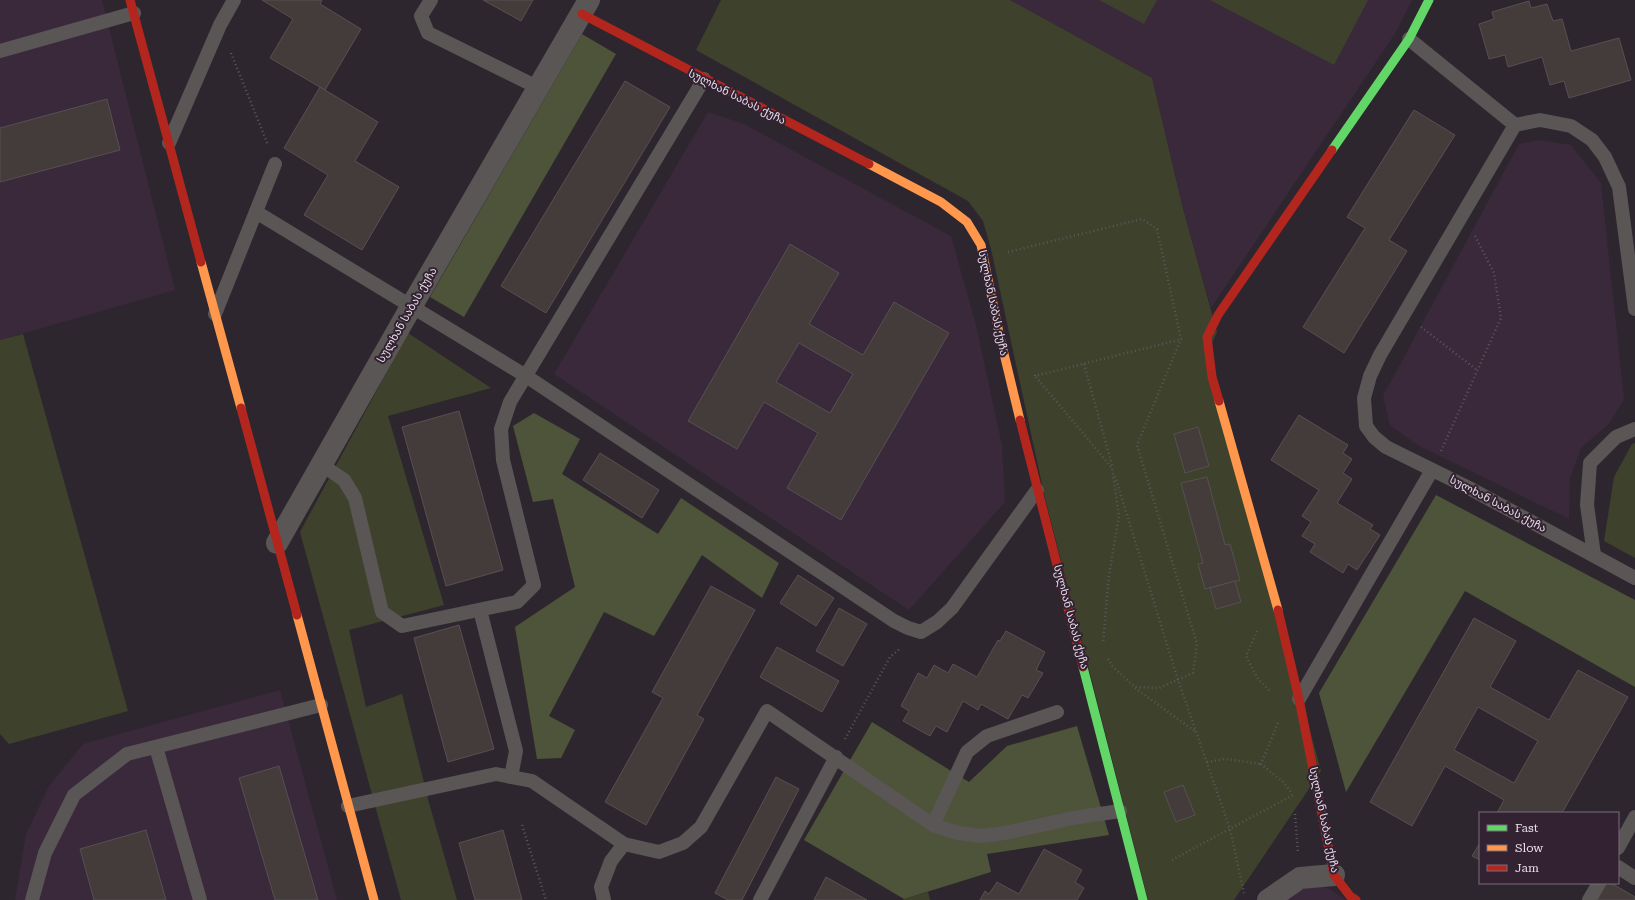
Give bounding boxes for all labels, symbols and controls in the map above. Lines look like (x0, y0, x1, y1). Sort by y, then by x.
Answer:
street label: სულხან საბას ქუჩა (686, 67, 788, 127)
street label: სულხან საბას ქუჩა (975, 249, 1011, 357)
street label: სულხან საბას ქუჩა (374, 265, 440, 365)
street label: სულხან საბას ქუჩა (1447, 473, 1549, 535)
street label: სულხან საბას ქუჩა (1051, 563, 1091, 671)
street label: სულხან საბას ქუჩა (1306, 766, 1342, 874)
legend (1479, 812, 1619, 884)
text: Fast (1515, 821, 1539, 835)
text: Slow (1515, 841, 1543, 855)
text: Jam (1515, 861, 1539, 875)

